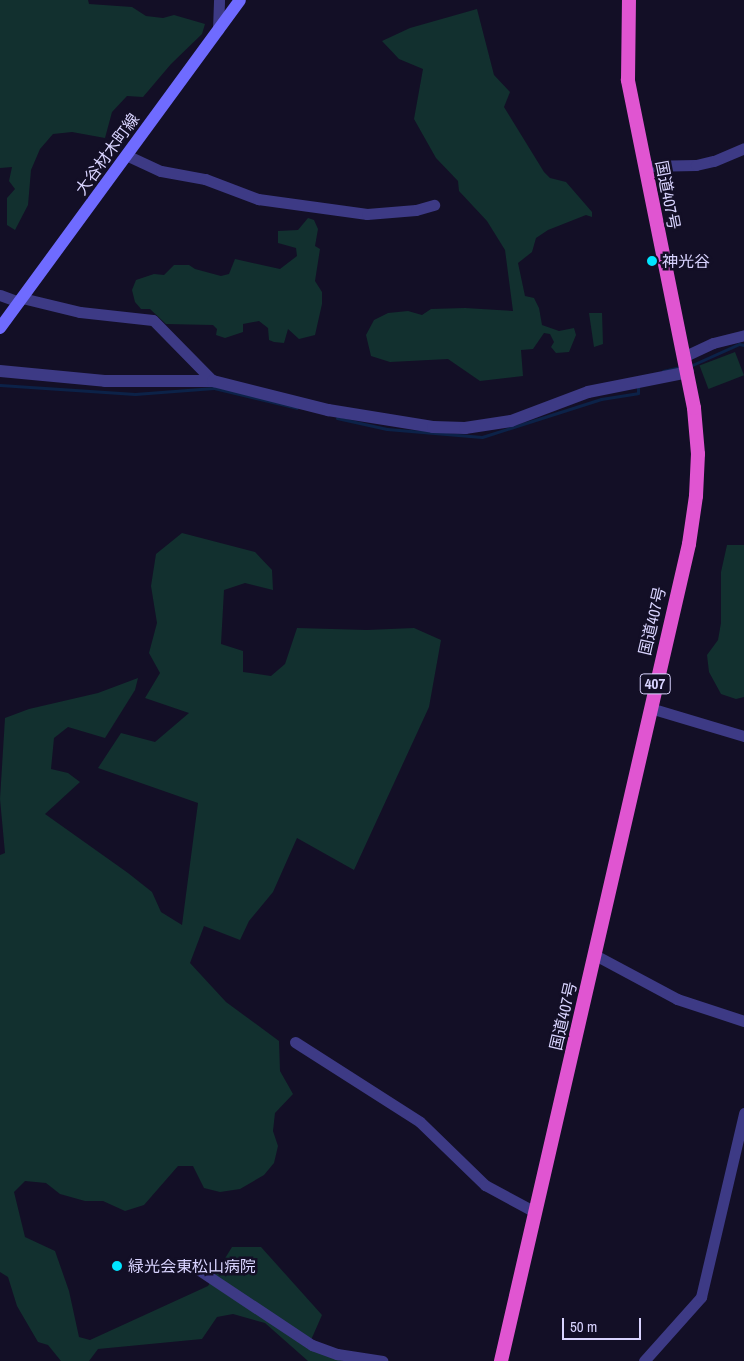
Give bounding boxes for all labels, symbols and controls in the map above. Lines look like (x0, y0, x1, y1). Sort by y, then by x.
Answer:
street label: 大谷材木町線 (71, 110, 143, 198)
street label: 国道407号 (652, 159, 684, 231)
place label: 神光谷 (662, 251, 710, 271)
marker: 神光谷 (646, 255, 658, 267)
street label: 国道407号 (635, 585, 669, 657)
road number: 407 (639, 672, 671, 696)
street label: 国道407号 (546, 980, 580, 1052)
place label: 緑光会東松山病院 (128, 1256, 256, 1276)
marker: 緑光会東松山病院 (110, 1259, 124, 1273)
scale bar (564, 1308, 643, 1340)
text: 50 m (570, 1316, 597, 1337)

